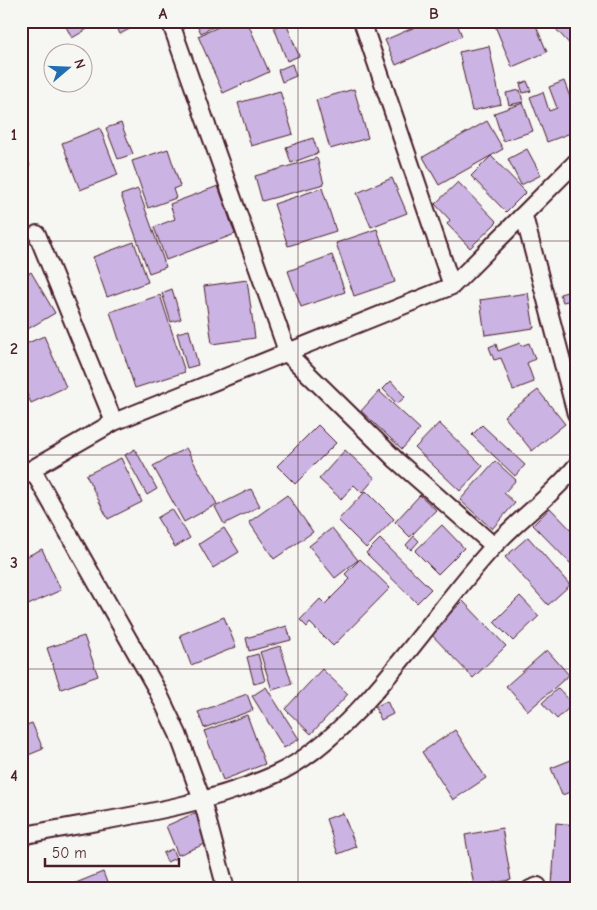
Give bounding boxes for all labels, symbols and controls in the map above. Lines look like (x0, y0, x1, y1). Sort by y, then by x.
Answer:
text: A (159, 5, 168, 23)
text: B (429, 5, 439, 23)
north arrow (42, 42, 92, 92)
text: N (70, 57, 89, 71)
text: 1 (11, 126, 17, 144)
text: 2 (10, 340, 18, 358)
text: 3 (10, 554, 18, 572)
text: 4 (10, 767, 18, 785)
scale bar (45, 835, 179, 867)
text: 50 m (52, 844, 87, 862)

